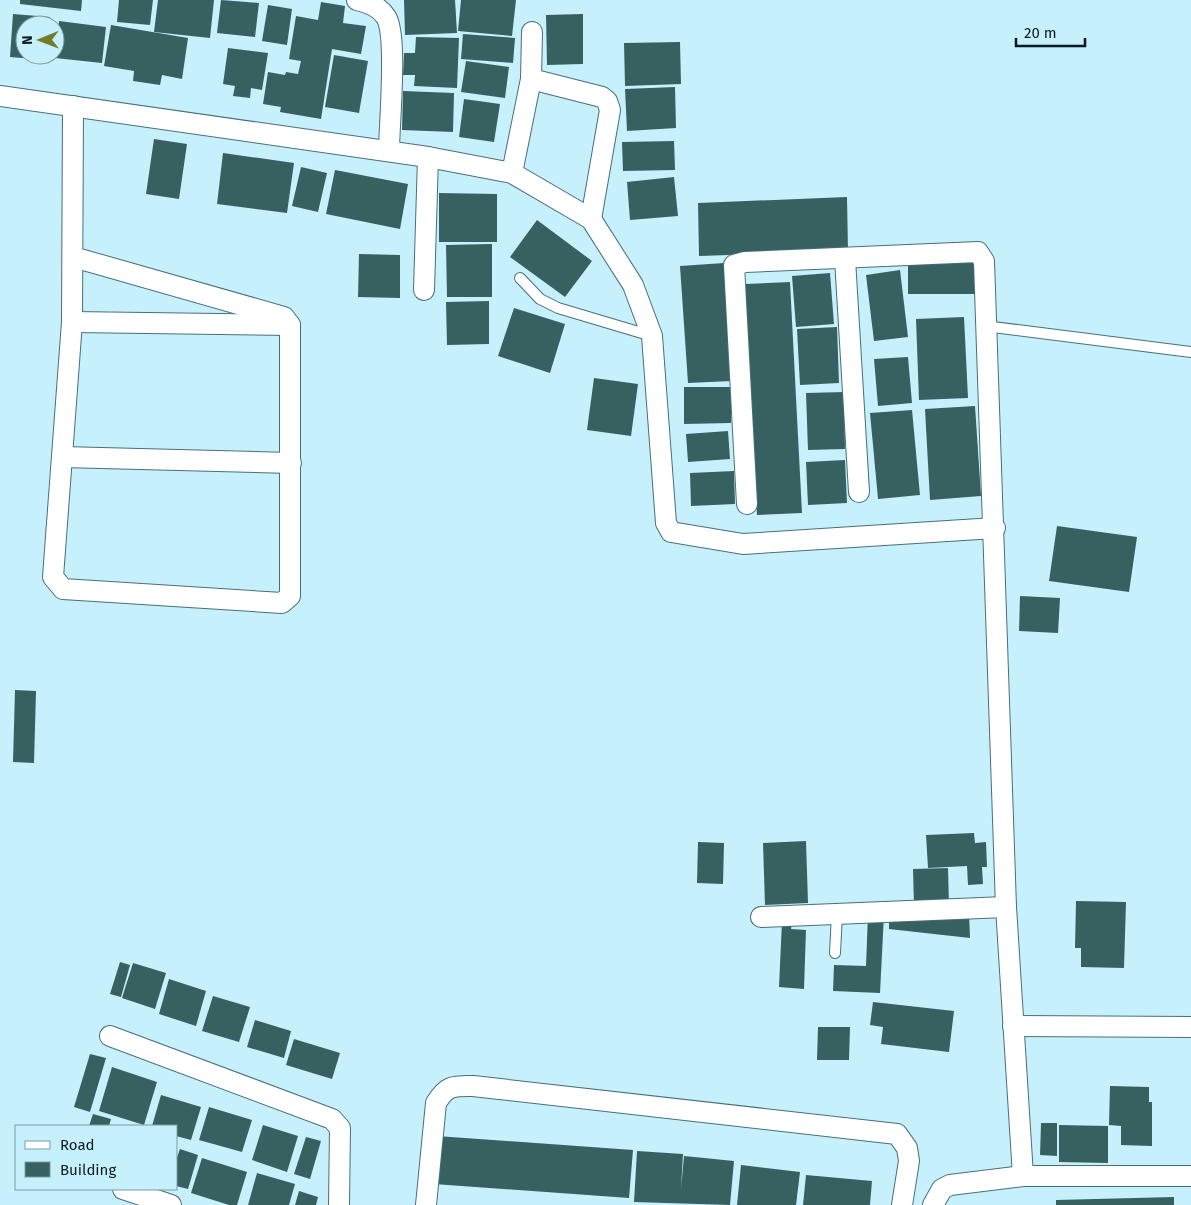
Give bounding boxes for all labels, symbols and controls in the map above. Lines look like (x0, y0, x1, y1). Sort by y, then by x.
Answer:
north arrow (15, 15, 65, 65)
scale bar (1016, 15, 1085, 47)
text: 20 m (1024, 24, 1057, 42)
text: N (19, 35, 36, 45)
legend (15, 1125, 178, 1190)
text: Road (60, 1136, 95, 1154)
text: Building (60, 1161, 116, 1179)

